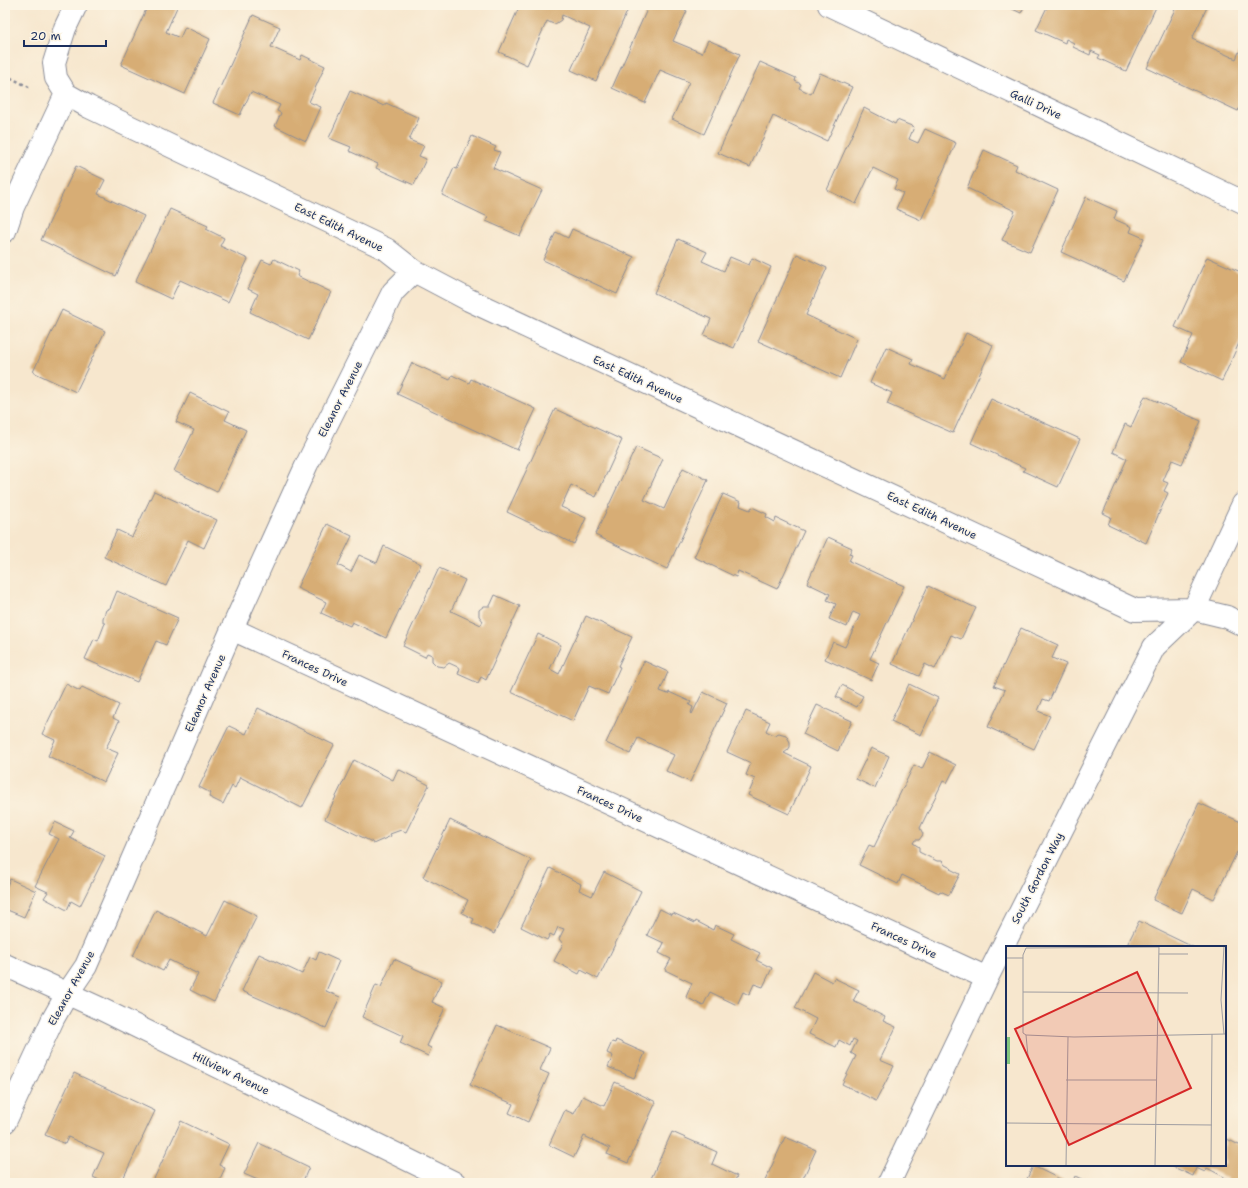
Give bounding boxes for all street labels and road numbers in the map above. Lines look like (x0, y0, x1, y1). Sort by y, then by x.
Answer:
street label: Galli Drive (1007, 86, 1064, 123)
street label: East Edith Avenue (292, 199, 386, 256)
street label: East Edith Avenue (590, 352, 685, 407)
street label: Eleanor Avenue (315, 358, 366, 440)
street label: East Edith Avenue (884, 488, 979, 543)
street label: Frances Drive (279, 647, 350, 690)
street label: Eleanor Avenue (182, 652, 229, 735)
street label: Frances Drive (574, 783, 645, 826)
street label: South Gordon Way (1008, 830, 1067, 927)
street label: Frances Drive (868, 919, 939, 962)
street label: Eleanor Avenue (45, 948, 98, 1029)
street label: Hillview Avenue (190, 1048, 272, 1099)

